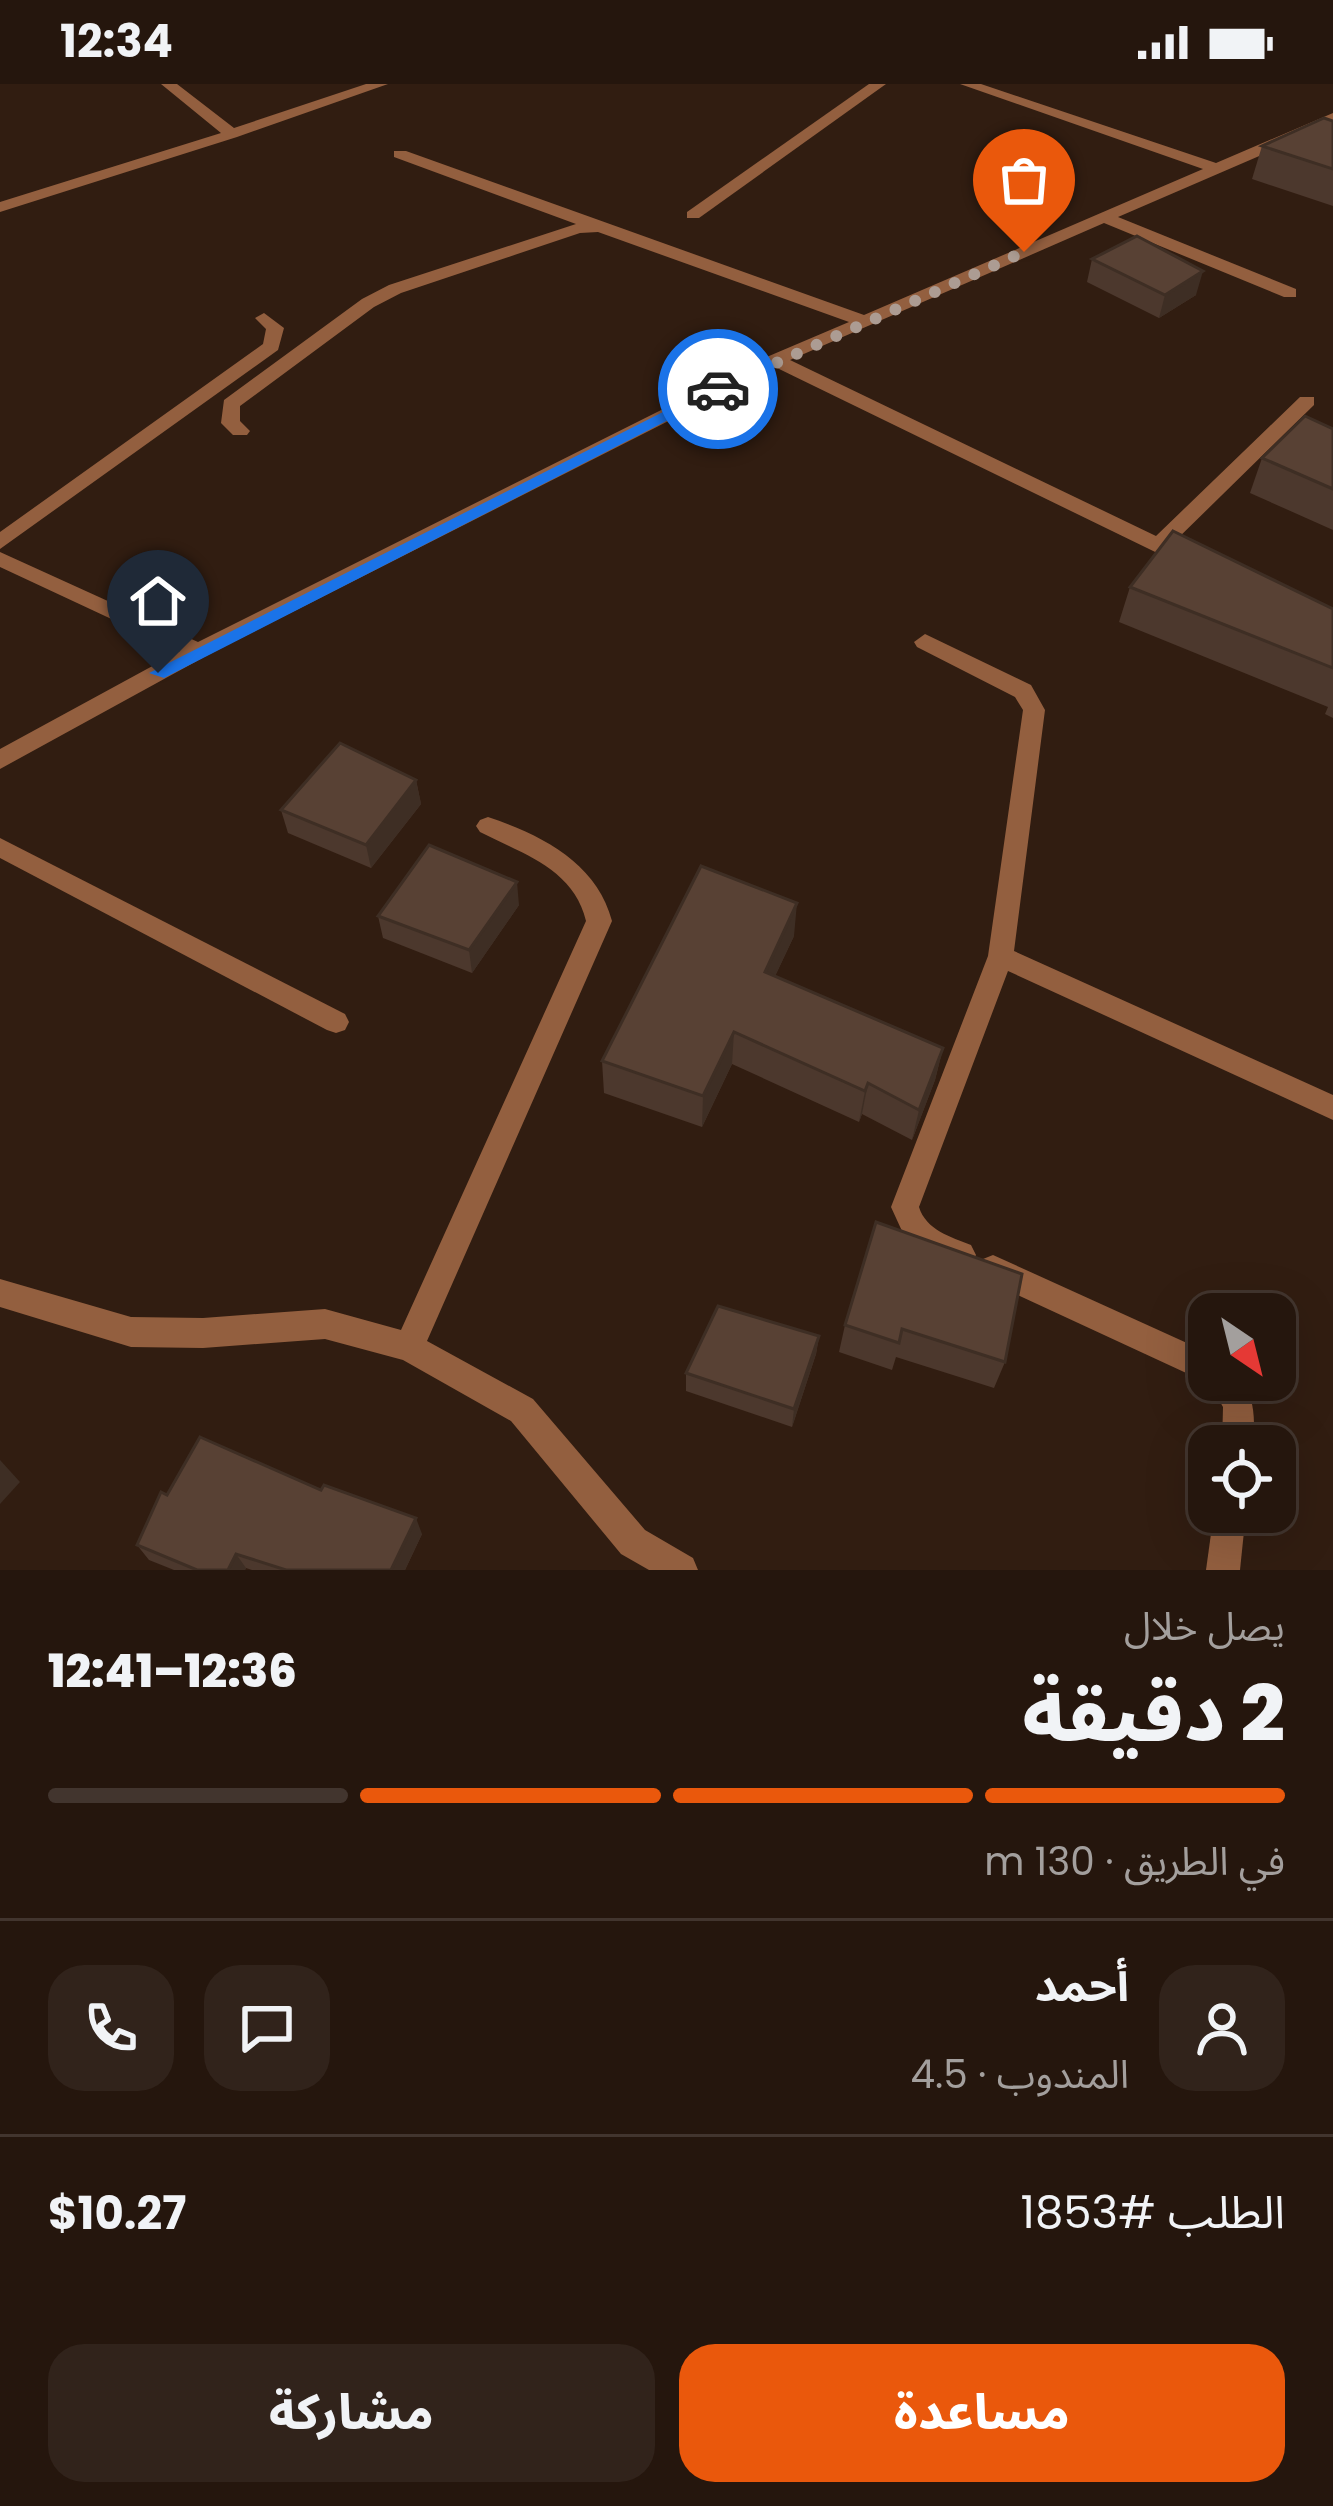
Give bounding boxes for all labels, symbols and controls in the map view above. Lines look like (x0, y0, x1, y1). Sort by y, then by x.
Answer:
text: 12:34 (60, 10, 173, 73)
pin (973, 129, 1075, 252)
icon: bag (991, 147, 1057, 213)
courier (658, 329, 778, 449)
icon: car (685, 356, 751, 422)
pin (107, 550, 209, 673)
icon: home (125, 568, 191, 634)
north arrow (1188, 1293, 1296, 1401)
map controls (1188, 1293, 1296, 1533)
button: locate (1188, 1425, 1296, 1533)
text: يصل خلال (1124, 1599, 1285, 1654)
text: 12:36–12:41 (48, 1640, 297, 1703)
text: 2 دقيقة (1022, 1659, 1285, 1768)
text: في الطريق · 130 m (984, 1834, 1285, 1889)
text: أحمد (1035, 1954, 1129, 2017)
button: phone (48, 1965, 174, 2091)
button: chat (204, 1965, 330, 2091)
button: person (1159, 1965, 1285, 2091)
text: المندوب · 4.5 (910, 2047, 1129, 2102)
text: الطلب #1853 (1021, 2181, 1285, 2244)
text: $10.27 (48, 2182, 186, 2245)
button: مشاركة (48, 2344, 655, 2482)
button: مساعدة (679, 2344, 1285, 2482)

